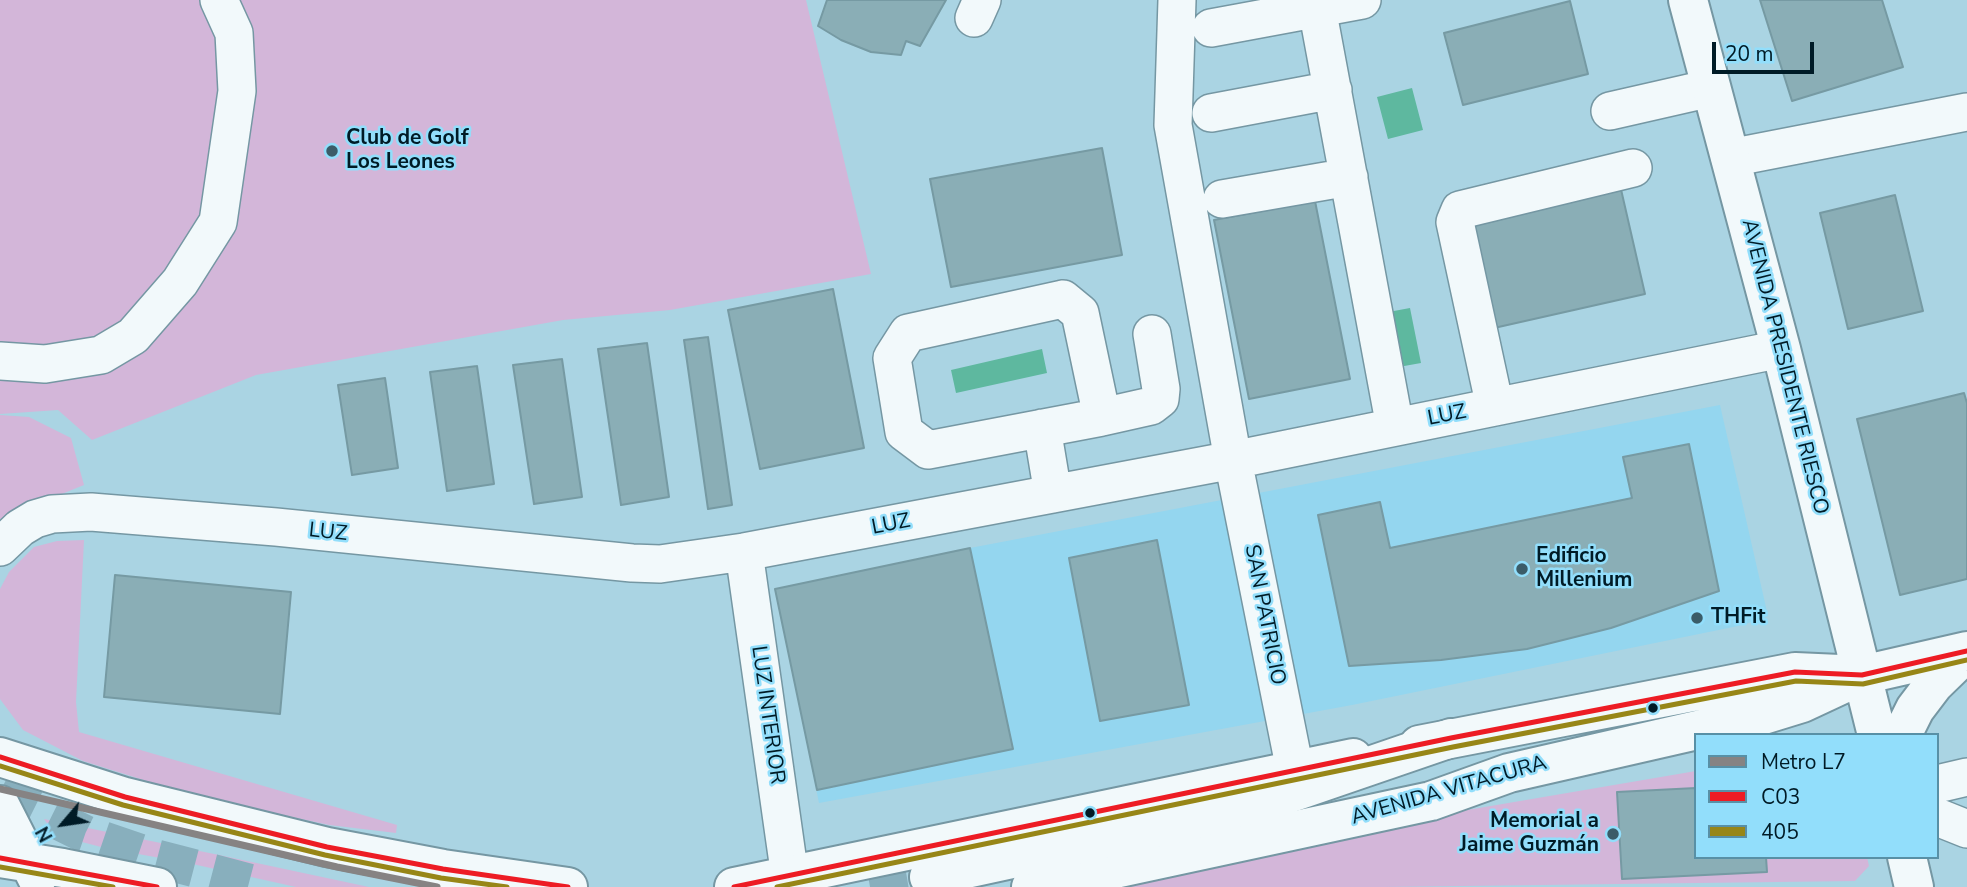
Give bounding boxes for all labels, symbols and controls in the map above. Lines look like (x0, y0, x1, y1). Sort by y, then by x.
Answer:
scale bar (1715, 28, 1816, 72)
text: 20 m (1725, 40, 1774, 68)
place label: Club de Golf Los Leones (346, 126, 469, 176)
marker: Club de Golf Los Leones (324, 143, 340, 159)
street label: AVENIDA PRESIDENTE RIESCO (1735, 217, 1833, 517)
street label: LUZ (1426, 400, 1468, 432)
street label: LUZ (870, 509, 912, 541)
street label: LUZ (308, 518, 348, 548)
street label: SAN PATRICIO (1238, 543, 1290, 687)
place label: Edificio Millenium (1536, 544, 1632, 594)
marker: Edificio Millenium (1514, 561, 1530, 577)
place label: THFit (1711, 605, 1765, 631)
marker: THFit (1689, 610, 1705, 626)
street label: LUZ INTERIOR (745, 644, 789, 786)
unlabelled marker (1646, 701, 1660, 715)
legend (1694, 733, 1939, 859)
text: Metro L7 (1761, 748, 1846, 776)
street label: AVENIDA VITACURA (1348, 751, 1550, 831)
text: C03 (1761, 783, 1800, 811)
north arrow (28, 789, 98, 859)
unlabelled marker (1083, 806, 1097, 820)
place label: Memorial a Jaime Guzmán (1459, 809, 1599, 859)
text: 405 (1761, 818, 1799, 846)
text: N (30, 822, 59, 847)
marker: Memorial a Jaime Guzmán (1605, 826, 1621, 842)

